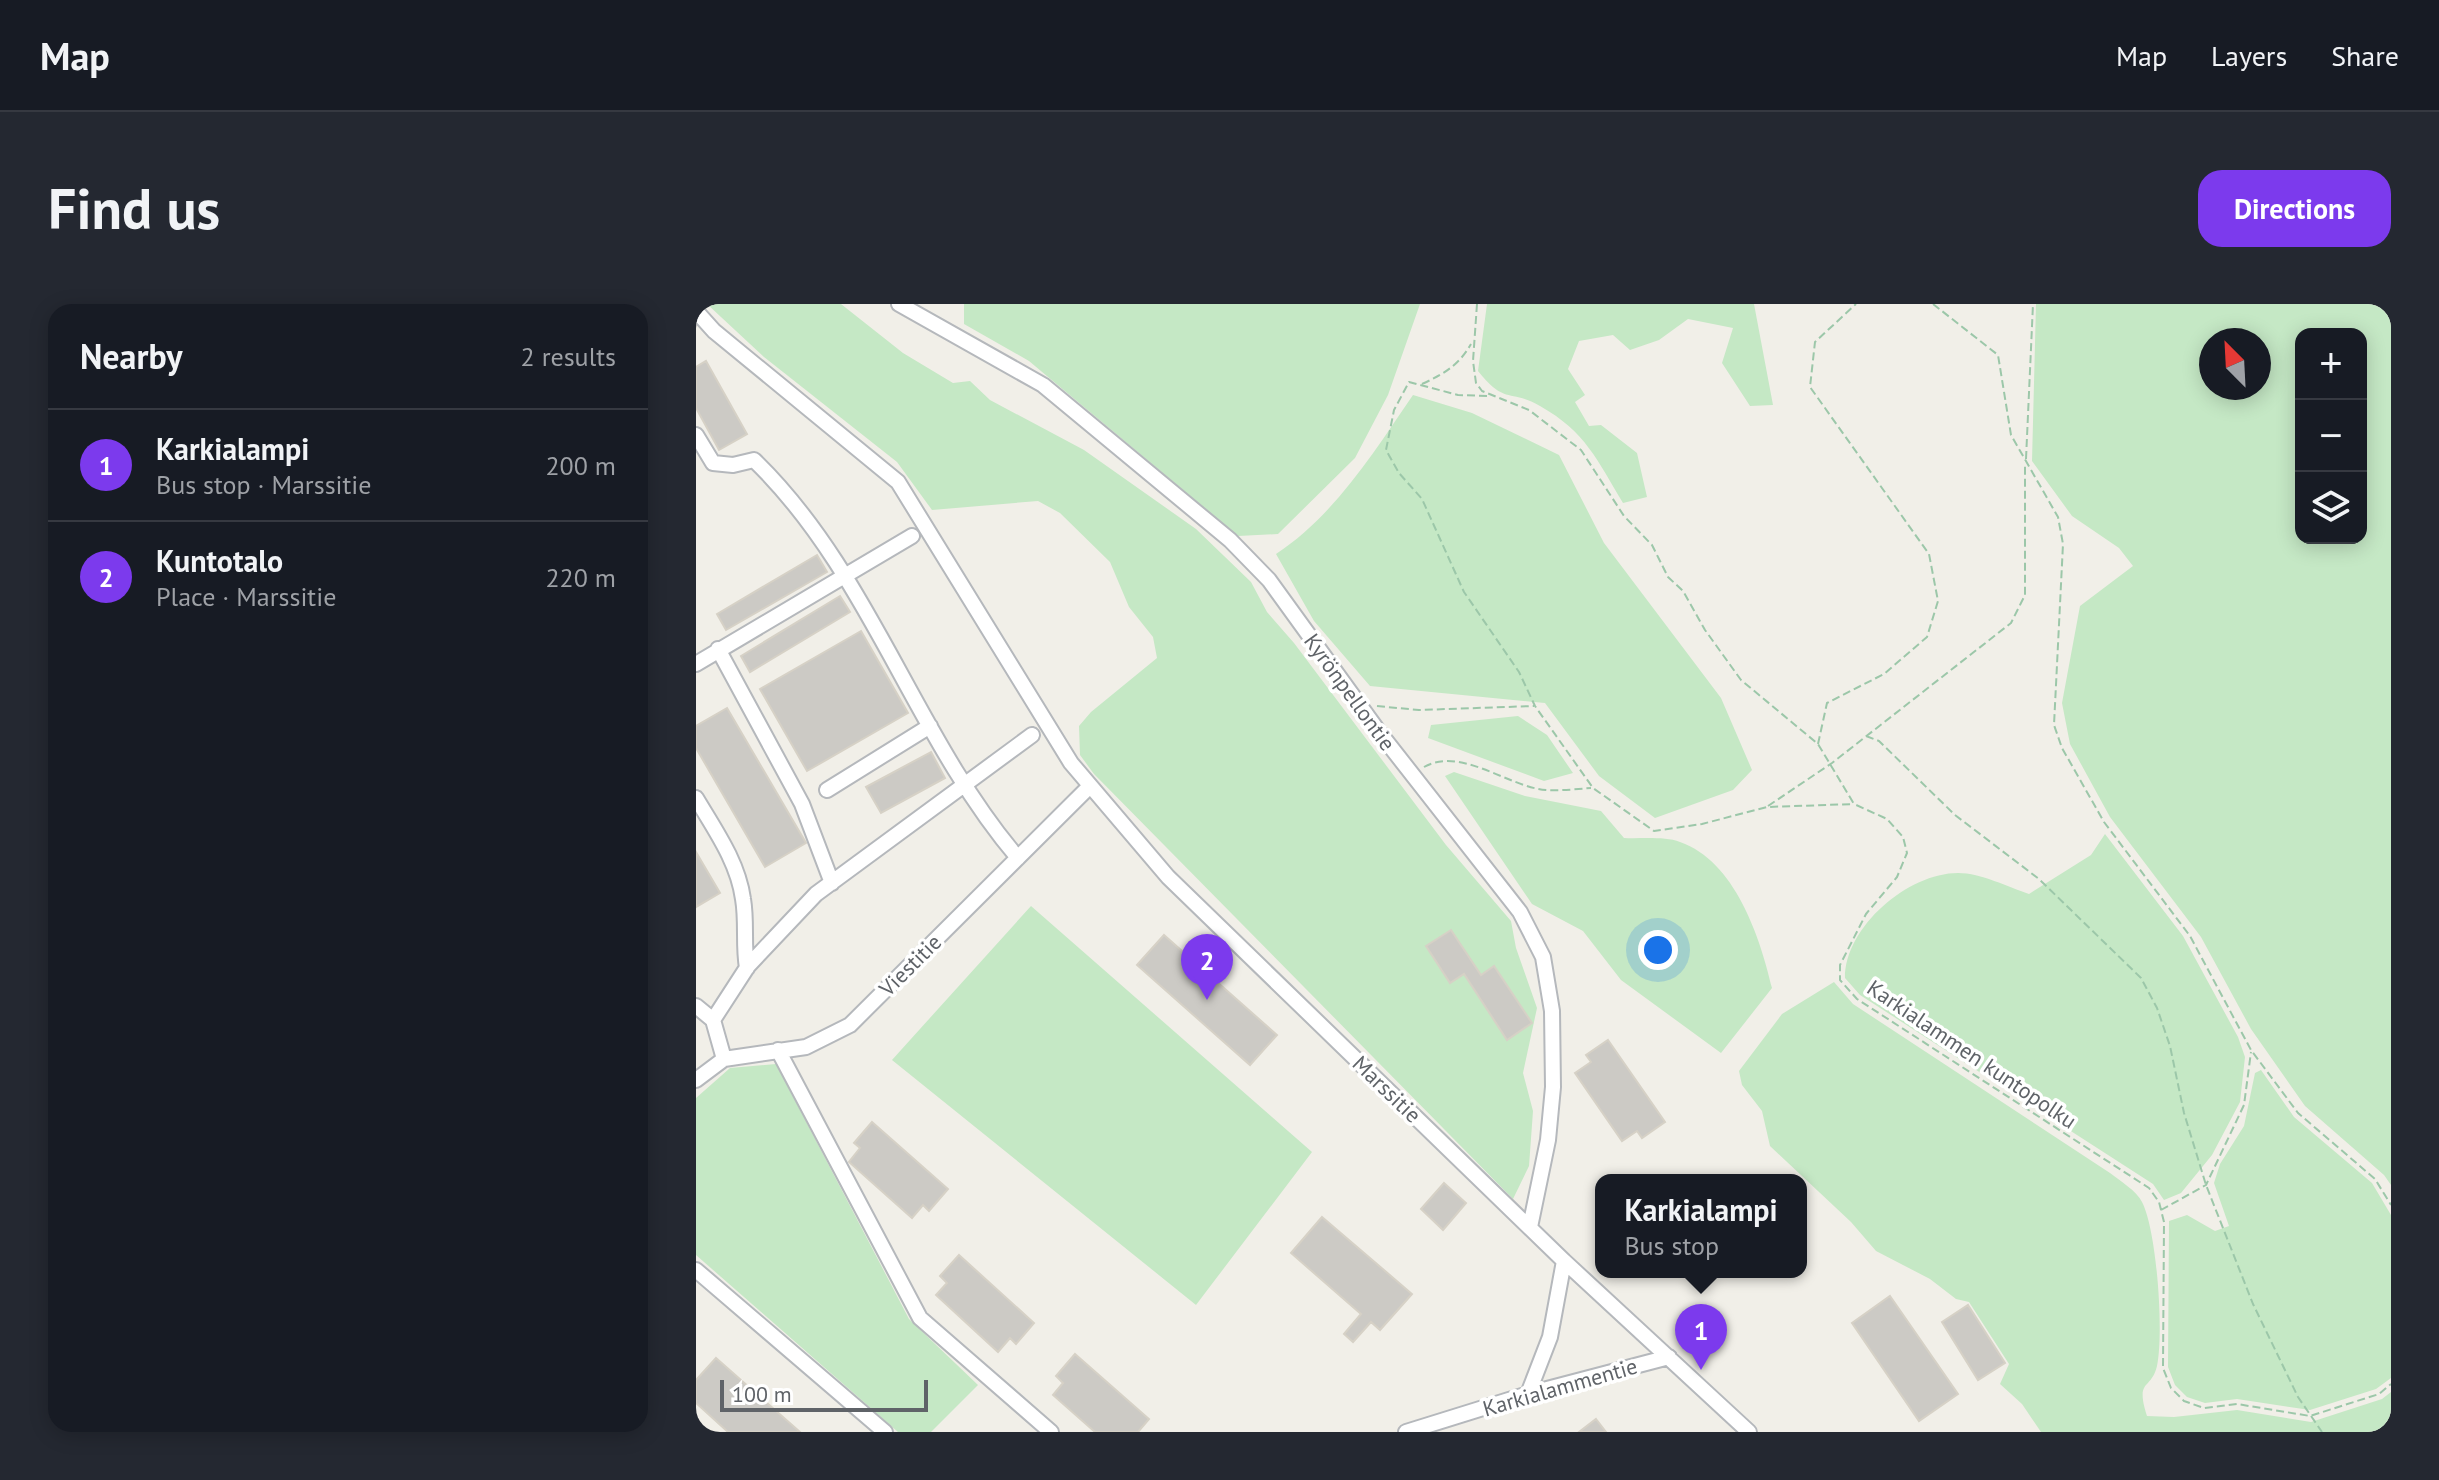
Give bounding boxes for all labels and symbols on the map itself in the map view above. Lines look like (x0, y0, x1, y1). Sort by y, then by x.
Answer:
north arrow (2199, 328, 2271, 400)
street label: Kyrönpellontie (1298, 628, 1402, 756)
street label: Viestitie (872, 928, 947, 1003)
your location (1638, 930, 1678, 970)
pin: 2 (1181, 934, 1233, 1000)
street label: Karkialammen kuntopolku (1862, 973, 2082, 1135)
street label: Marssitie (1347, 1049, 1427, 1129)
pin: 1 (1675, 1304, 1727, 1370)
street label: Karkialammentie (1480, 1352, 1640, 1422)
scale bar (720, 1376, 928, 1412)

